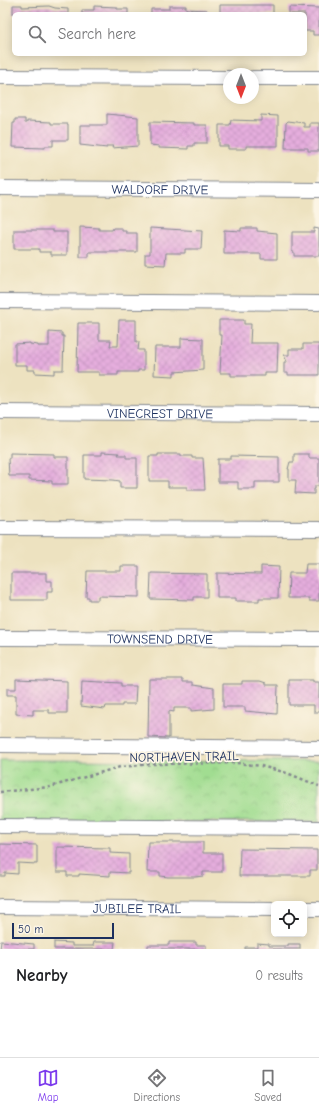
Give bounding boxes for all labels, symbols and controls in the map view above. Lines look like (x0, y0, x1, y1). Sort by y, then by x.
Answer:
search box (12, 12, 307, 56)
icon: search (26, 23, 48, 45)
text: Search here (58, 25, 136, 43)
north arrow (223, 68, 259, 104)
street label: WALDORF DRIVE (112, 182, 209, 197)
street label: VINECREST DRIVE (107, 406, 213, 421)
street label: TOWNSEND DRIVE (107, 631, 213, 647)
street label: NORTHAVEN TRAIL (129, 748, 239, 765)
street label: JUBILEE TRAIL (93, 901, 182, 916)
map controls (271, 901, 307, 937)
button: locate (271, 901, 307, 937)
scale bar (12, 921, 114, 940)
text: 50 m (18, 923, 43, 936)
text: Nearby (16, 966, 67, 985)
text: 0 results (255, 968, 303, 983)
tab: Map (37, 1067, 59, 1104)
tab: Directions (133, 1067, 180, 1104)
tab: Saved (254, 1067, 282, 1104)

